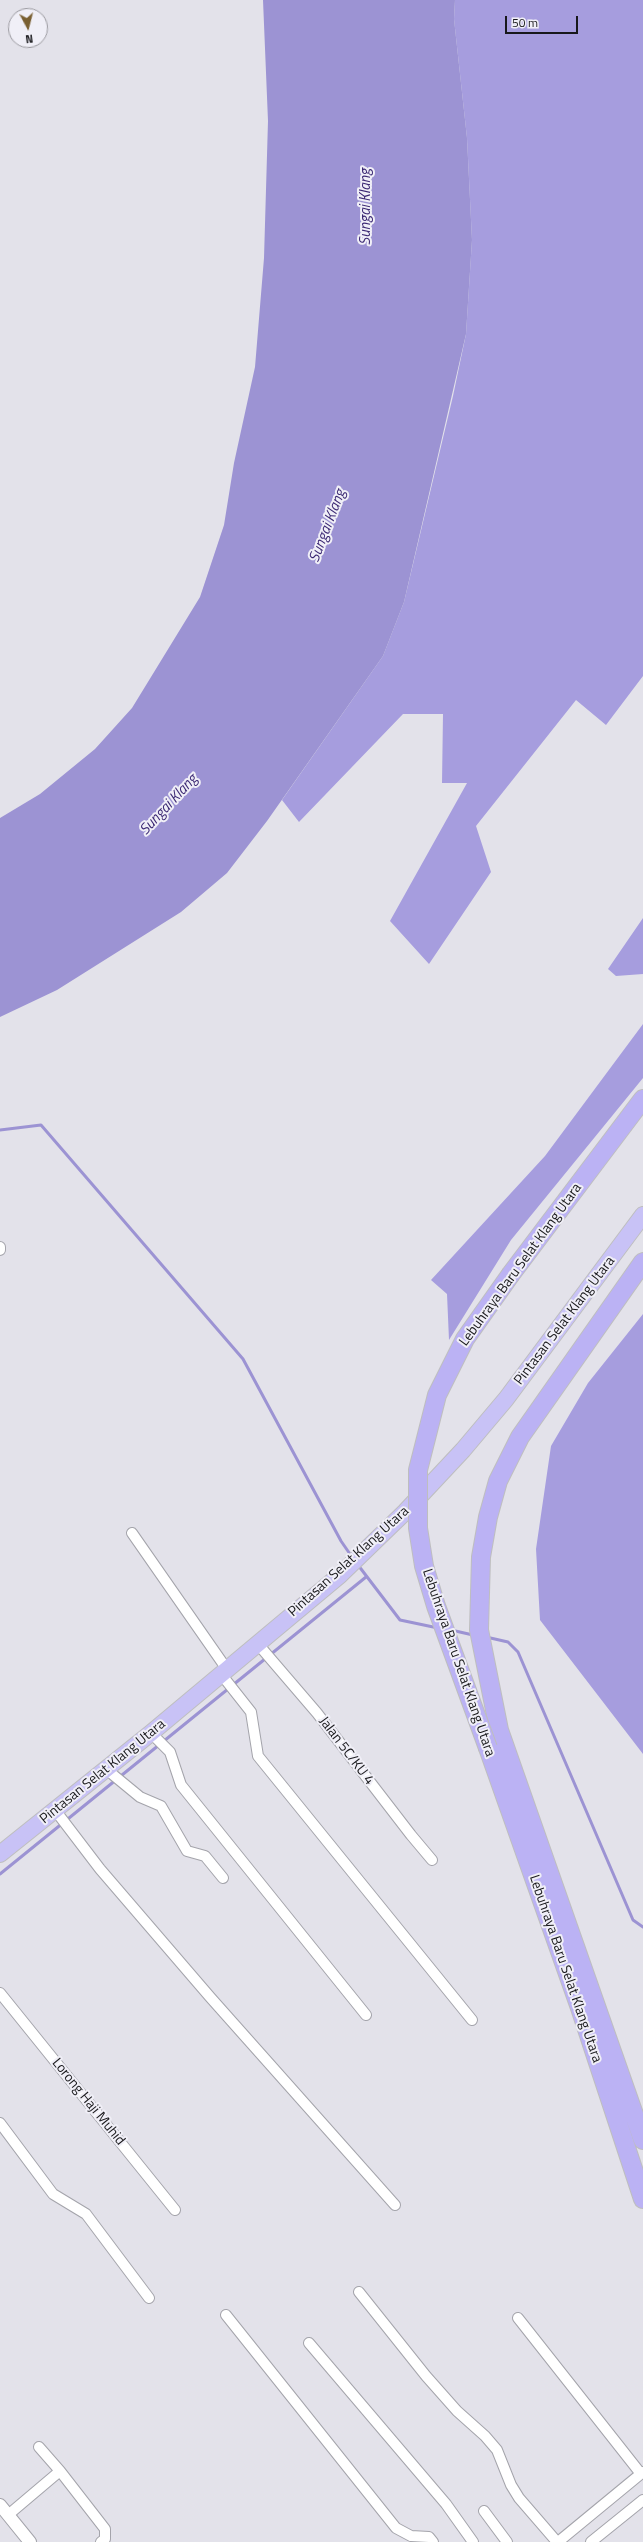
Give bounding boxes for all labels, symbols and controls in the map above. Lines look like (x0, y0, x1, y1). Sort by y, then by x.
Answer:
north arrow (8, 8, 48, 48)
scale bar (507, 8, 580, 34)
text: 50 m (512, 13, 538, 32)
text: N (25, 31, 34, 47)
water label: Sungai Klang (357, 169, 375, 245)
water label: Sungai Klang (306, 487, 350, 565)
water label: Sungai Klang (136, 771, 202, 839)
street label: Lebuhraya Baru Selat Klang Utara (456, 1180, 586, 1350)
street label: Pintasan Selat Klang Utara (511, 1253, 619, 1389)
street label: Pintasan Selat Klang Utara (285, 1503, 413, 1621)
street label: Lebuhraya Baru Selat Klang Utara (418, 1567, 498, 1759)
street label: Jalan 5C/KU 4 (315, 1714, 377, 1788)
street label: Pintasan Selat Klang Utara (37, 1716, 169, 1828)
street label: Lebuhraya Baru Selat Klang Utara (525, 1873, 605, 2065)
street label: Lorong Haji Muhid (48, 2055, 128, 2149)

